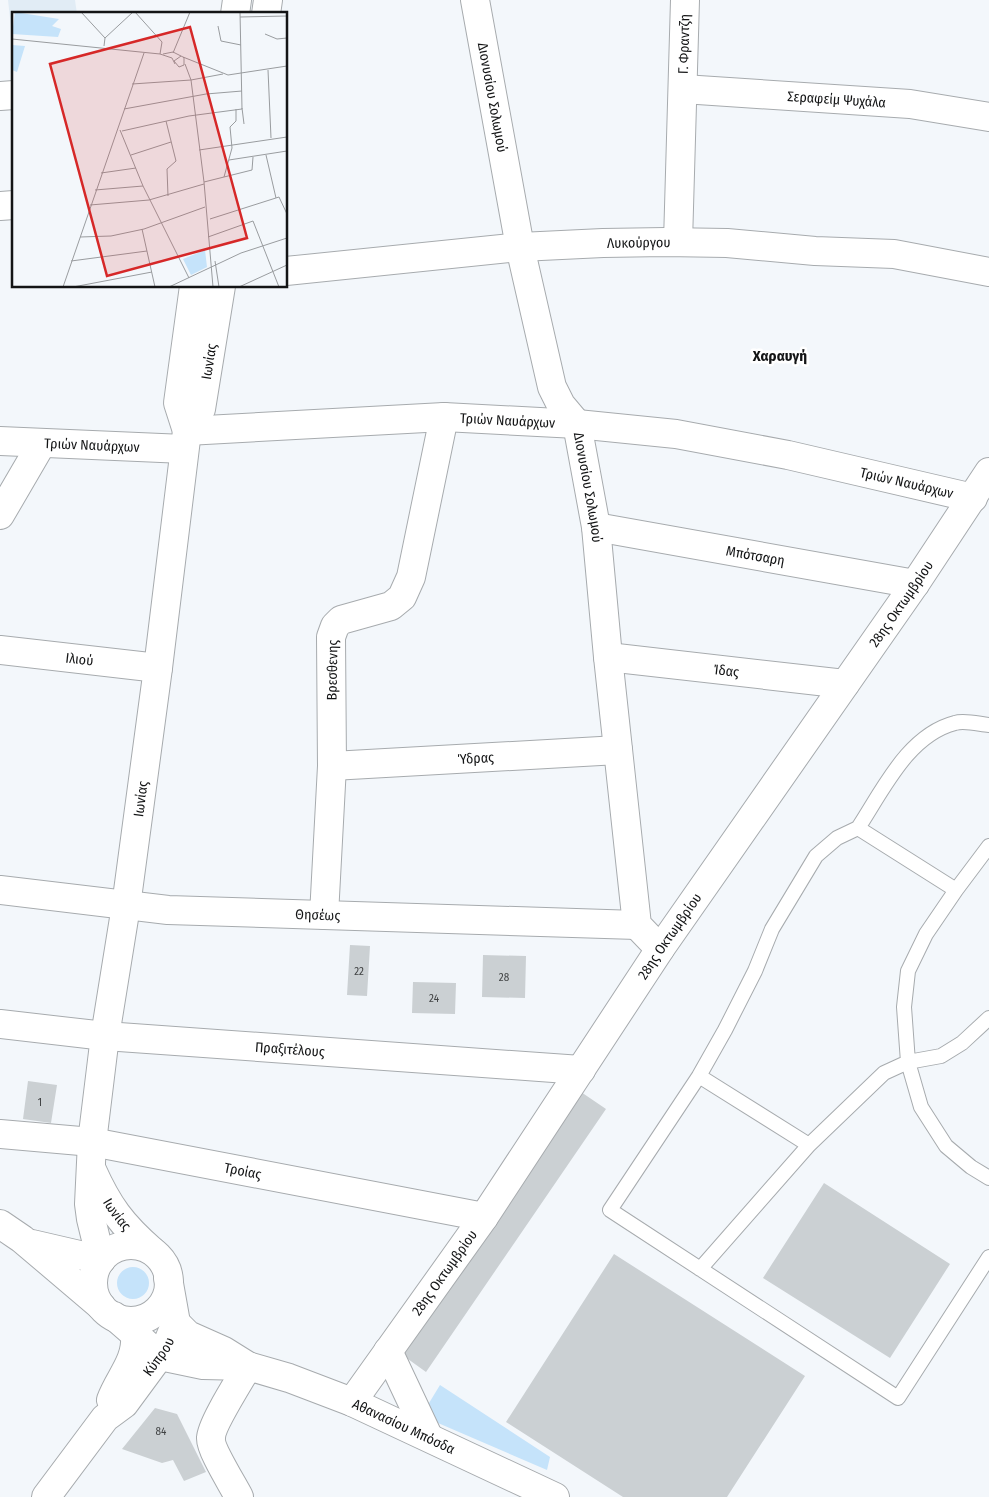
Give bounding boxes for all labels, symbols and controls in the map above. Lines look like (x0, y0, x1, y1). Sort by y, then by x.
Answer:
inset map (12, 12, 288, 288)
street label: Γ. Φραντζη (675, 14, 694, 74)
street label: Διονυσίου Σολωμού (474, 41, 511, 154)
street label: Σεραφείμ Ψυχάλα (787, 88, 886, 111)
street label: Λυκούργου (607, 234, 671, 252)
street label: Ιωνίας (198, 342, 221, 381)
district label: Χαραυγή (752, 347, 807, 365)
street label: Τριών Ναυάρχων (459, 410, 556, 432)
street label: Διονυσίου Σολωμού (570, 431, 605, 543)
street label: Τριών Ναυάρχων (44, 435, 140, 456)
street label: Τριών Ναυάρχων (858, 464, 955, 502)
street label: Μπότσαρη (725, 542, 786, 570)
street label: 28ης Οκτωμβρίου (866, 558, 937, 650)
street label: Βρεσθενης (323, 639, 342, 700)
street label: Ιλιού (65, 650, 94, 670)
street label: Ίδας (712, 661, 740, 681)
street label: Ύδρας (457, 749, 495, 768)
street label: Ιωνίας (130, 780, 152, 818)
street label: 28ης Οκτωμβρίου (634, 890, 706, 983)
street label: Θησέως (295, 906, 341, 925)
house number: 22 (354, 965, 364, 978)
house number: 28 (499, 971, 510, 984)
house number: 24 (429, 992, 440, 1005)
street label: Πραξιτέλους (254, 1039, 325, 1061)
house number: 1 (38, 1096, 42, 1109)
street label: Τροίας (223, 1159, 263, 1183)
street label: Ιωνίας (99, 1195, 134, 1234)
street label: 28ης Οκτωμβρίου (409, 1227, 481, 1319)
street label: Κύπρου (139, 1335, 178, 1380)
street label: Αθανασίου Μπόσδα (350, 1395, 458, 1458)
house number: 84 (156, 1425, 167, 1438)

